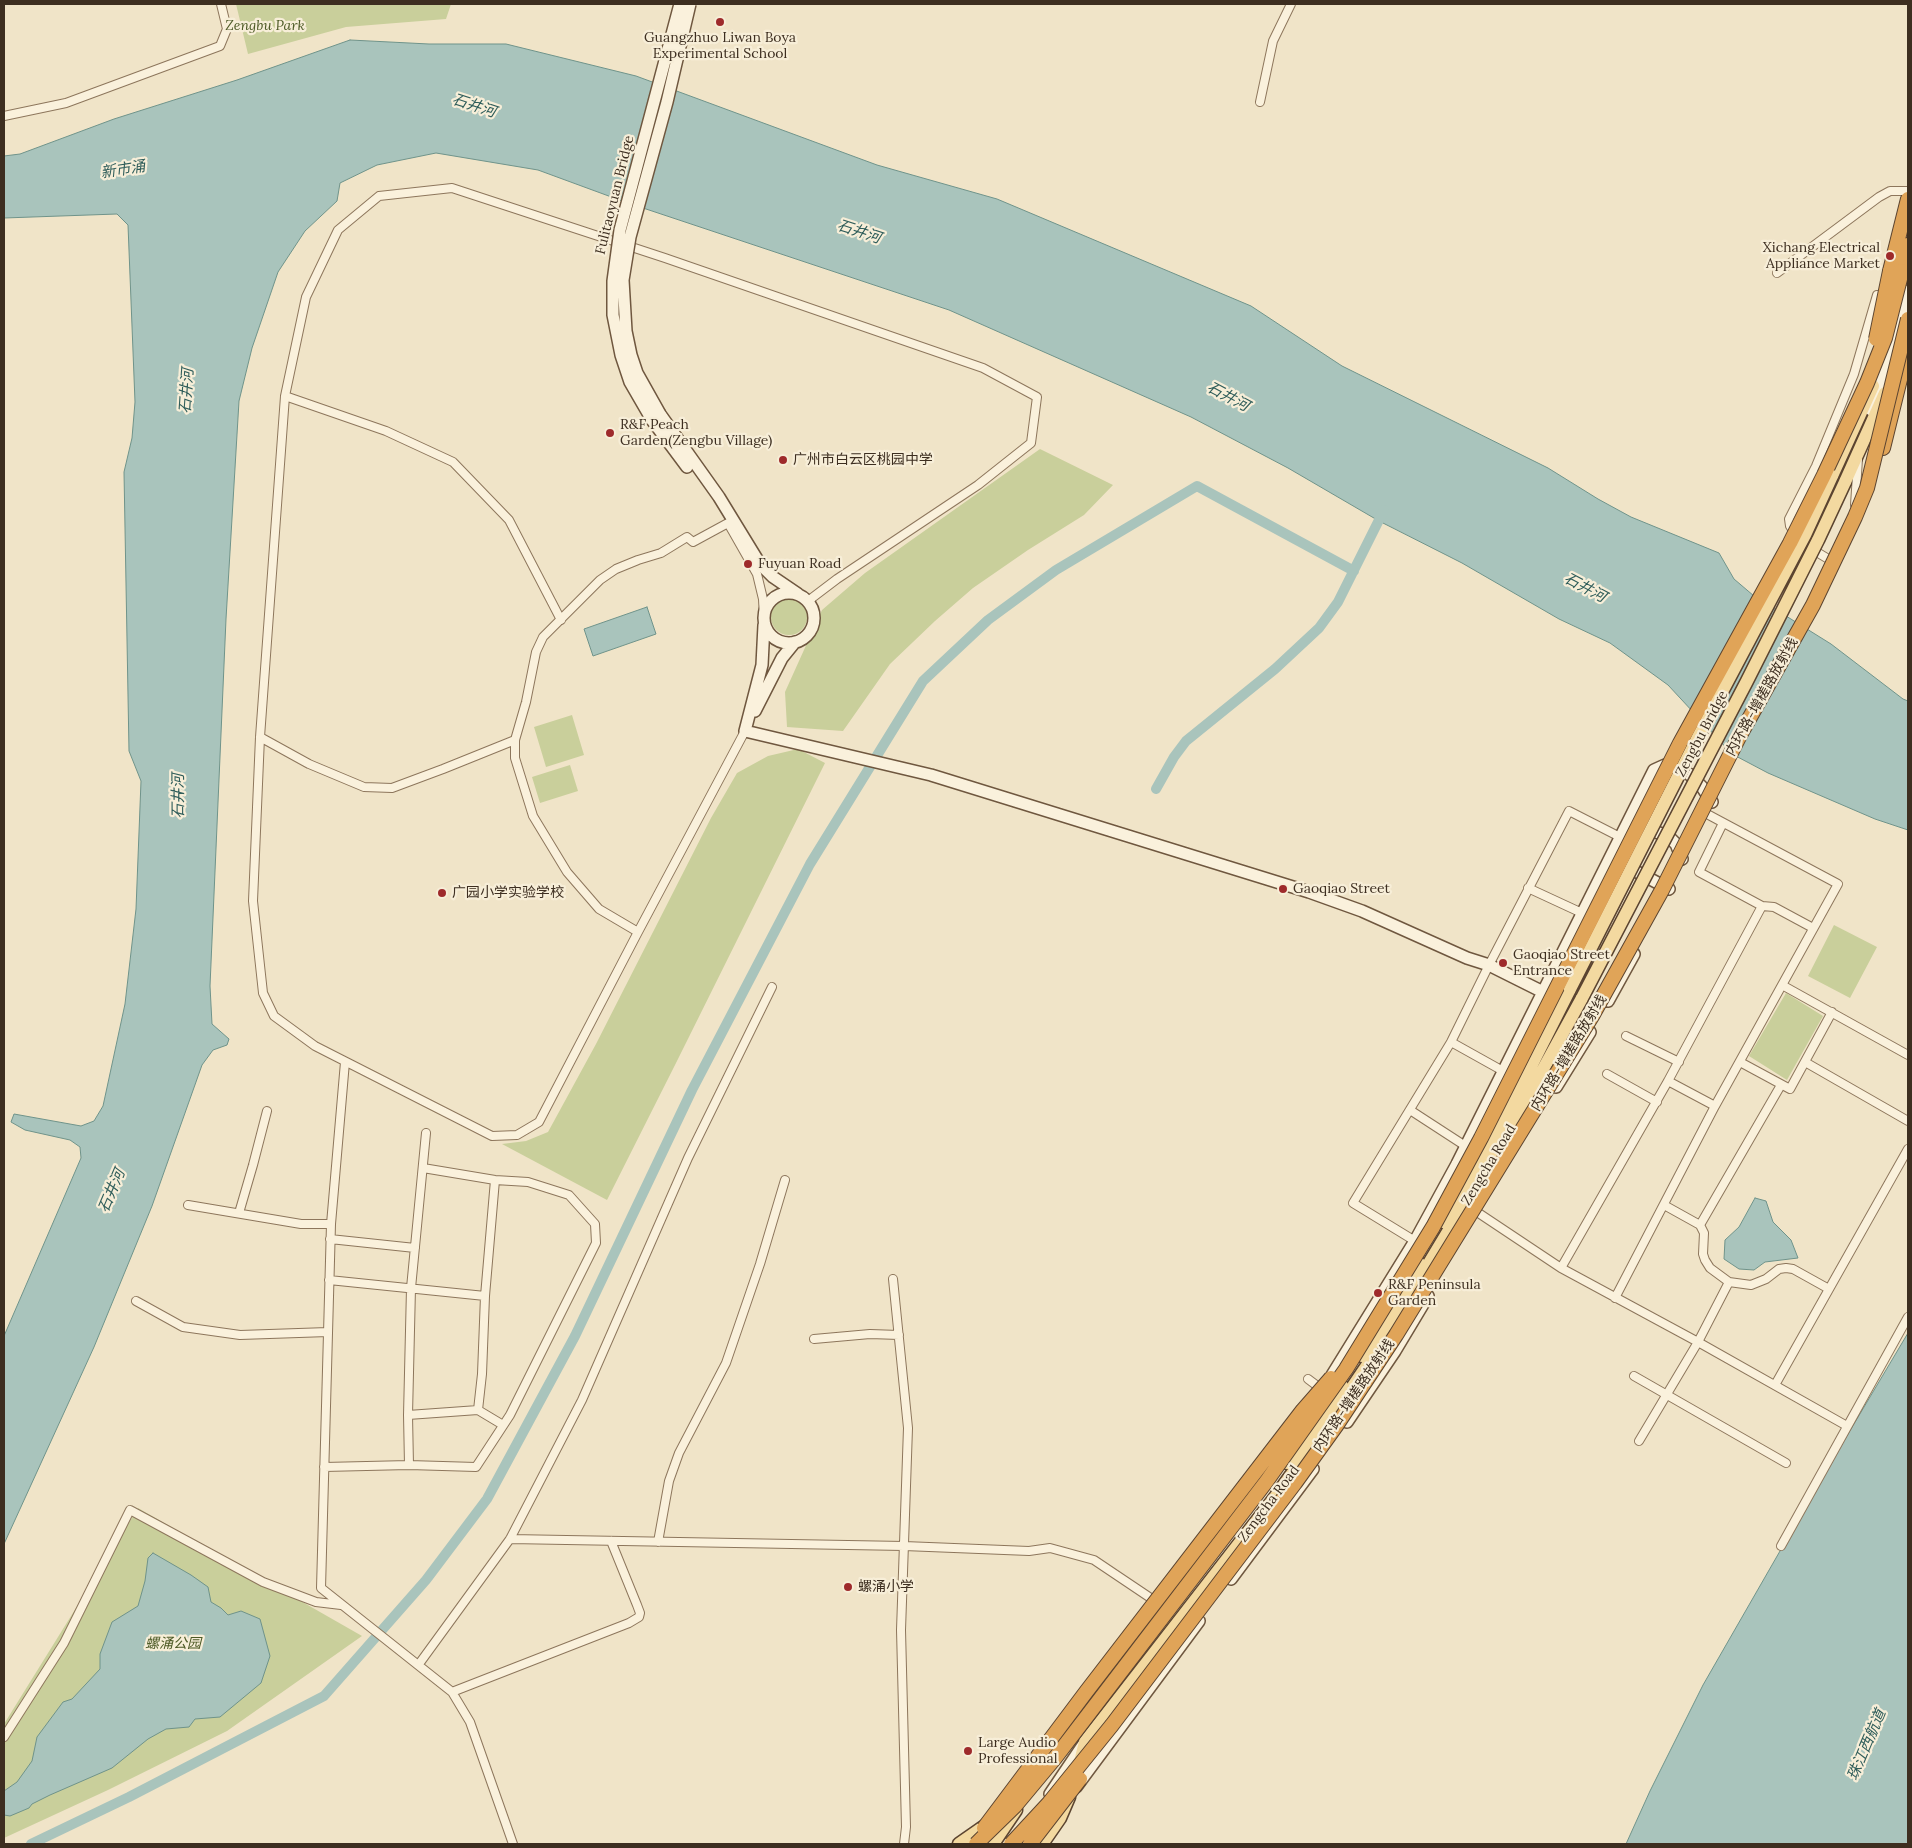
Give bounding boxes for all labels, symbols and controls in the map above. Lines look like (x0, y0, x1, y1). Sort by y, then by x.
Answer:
marker: Guangzhuo Liwan Boya Experimental School (714, 16, 726, 28)
park label: Zengbu Park (225, 18, 305, 34)
place label: Guangzhuo Liwan Boya Experimental School (644, 30, 796, 62)
water label: 石井河 (450, 90, 498, 122)
street label: Fulitaoyuan Bridge (592, 134, 638, 256)
water label: 新市涌 (99, 158, 147, 182)
water label: 石井河 (835, 216, 883, 248)
place label: Xichang Electrical Appliance Market (1763, 240, 1880, 272)
marker: Xichang Electrical Appliance Market (1884, 250, 1896, 262)
water label: 石井河 (176, 368, 198, 414)
water label: 石井河 (1204, 378, 1252, 416)
place label: R&F Peach Garden(Zengbu Village) (620, 417, 772, 450)
marker: R&F Peach Garden(Zengbu Village) (604, 427, 616, 439)
place label: 广州市白云区桃园中学 (793, 452, 933, 468)
marker: 广州市白云区桃园中学 (777, 454, 789, 466)
place label: Fuyuan Road (758, 556, 841, 572)
marker: Fuyuan Road (742, 558, 754, 570)
water label: 石井河 (1561, 569, 1609, 607)
street label: 内环路-增槎路放射线 (1722, 635, 1802, 759)
street label: Zengbu Bridge (1672, 688, 1732, 780)
water label: 石井河 (170, 774, 188, 818)
place label: Gaoqiao Street (1293, 881, 1390, 897)
marker: Gaoqiao Street (1277, 883, 1289, 895)
place label: 广园小学实验学校 (452, 885, 564, 901)
marker: 广园小学实验学校 (436, 887, 448, 899)
place label: Gaoqiao Street Entrance (1513, 947, 1610, 980)
marker: Gaoqiao Street Entrance (1497, 957, 1509, 969)
street label: 内环路-增槎路放射线 (1528, 992, 1610, 1114)
street label: Zengcha Road (1458, 1121, 1520, 1209)
water label: 石井河 (95, 1167, 129, 1215)
place label: R&F Peninsula Garden (1388, 1277, 1481, 1310)
marker: R&F Peninsula Garden (1372, 1287, 1384, 1299)
street label: 内环路-增槎路放射线 (1310, 1336, 1398, 1456)
street label: Zengcha Road (1235, 1462, 1303, 1546)
place label: 螺涌小学 (858, 1579, 914, 1595)
marker: 螺涌小学 (842, 1581, 854, 1593)
park label: 螺涌公园 (145, 1636, 201, 1652)
water label: 珠江西航道 (1844, 1707, 1890, 1783)
place label: Large Audio Professional (978, 1735, 1057, 1768)
marker: Large Audio Professional (962, 1745, 974, 1757)

